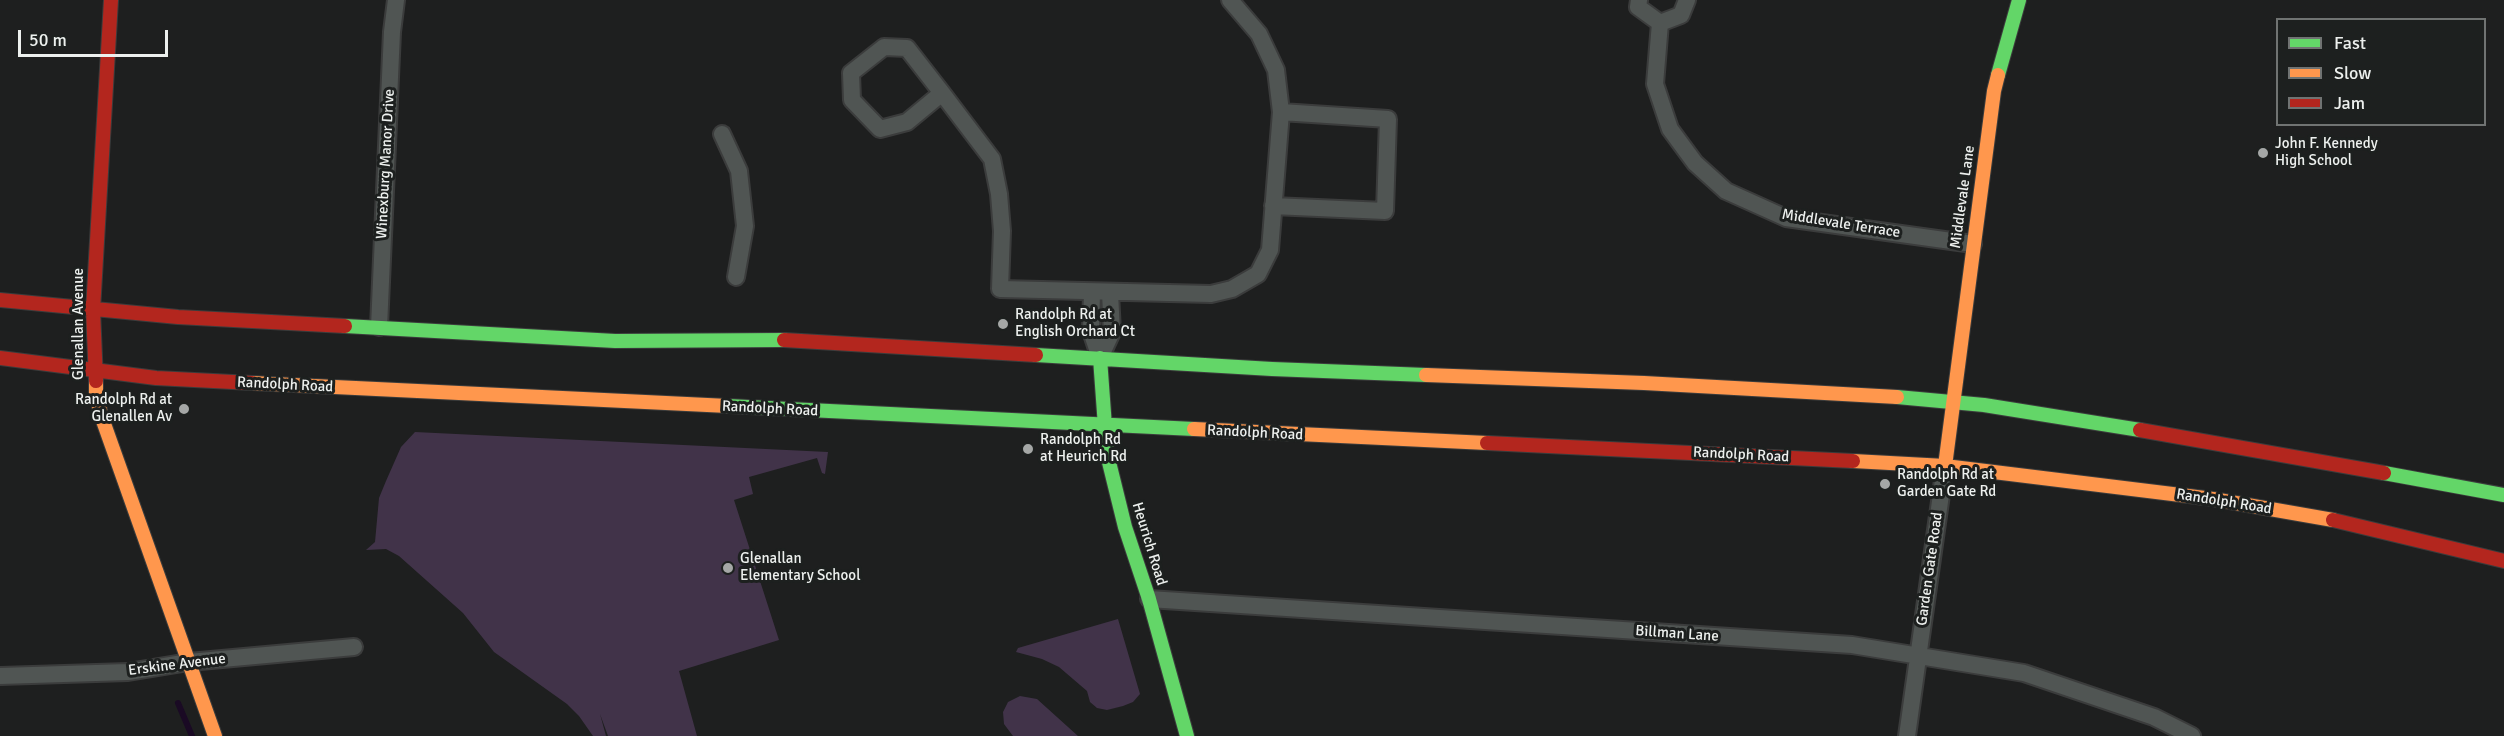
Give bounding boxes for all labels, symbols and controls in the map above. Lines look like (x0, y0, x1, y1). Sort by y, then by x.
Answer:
scale bar (21, 18, 171, 56)
legend (2276, 18, 2486, 126)
text: 50 m (29, 29, 67, 51)
text: Fast (2334, 32, 2366, 54)
text: Slow (2334, 62, 2371, 84)
street label: Winexburg Manor Drive (373, 89, 399, 239)
text: Jam (2334, 92, 2365, 114)
place label: John F. Kennedy High School (2275, 135, 2378, 170)
street label: Middlevale Lane (1947, 144, 1979, 250)
marker: John F. Kennedy High School (2256, 146, 2270, 160)
street label: Middlevale Terrace (1780, 206, 1902, 242)
street label: Glenallan Avenue (70, 268, 88, 380)
place label: Randolph Rd at English Orchard Ct (1015, 306, 1135, 341)
marker: Randolph Rd at English Orchard Ct (996, 317, 1010, 331)
street label: Randolph Road (236, 373, 334, 397)
place label: Randolph Rd at Glenallen Av (75, 391, 172, 426)
street label: Randolph Road (721, 397, 819, 421)
marker: Randolph Rd at Glenallen Av (177, 402, 191, 416)
street label: Randolph Road (1206, 421, 1304, 445)
place label: Randolph Rd at Heurich Rd (1040, 431, 1127, 466)
marker: Randolph Rd at Heurich Rd (1021, 442, 1035, 456)
street label: Randolph Road (1692, 443, 1790, 467)
place label: Randolph Rd at Garden Gate Rd (1897, 466, 1996, 501)
marker: Randolph Rd at Garden Gate Rd (1878, 477, 1892, 491)
street label: Randolph Road (2175, 486, 2273, 518)
street label: Heurich Road (1128, 500, 1170, 588)
street label: Garden Gate Road (1913, 511, 1947, 627)
place label: Glenallan Elementary School (740, 550, 861, 585)
marker: Glenallan Elementary School (721, 561, 735, 575)
street label: Billman Lane (1635, 622, 1719, 646)
street label: Erskine Avenue (127, 650, 227, 680)

